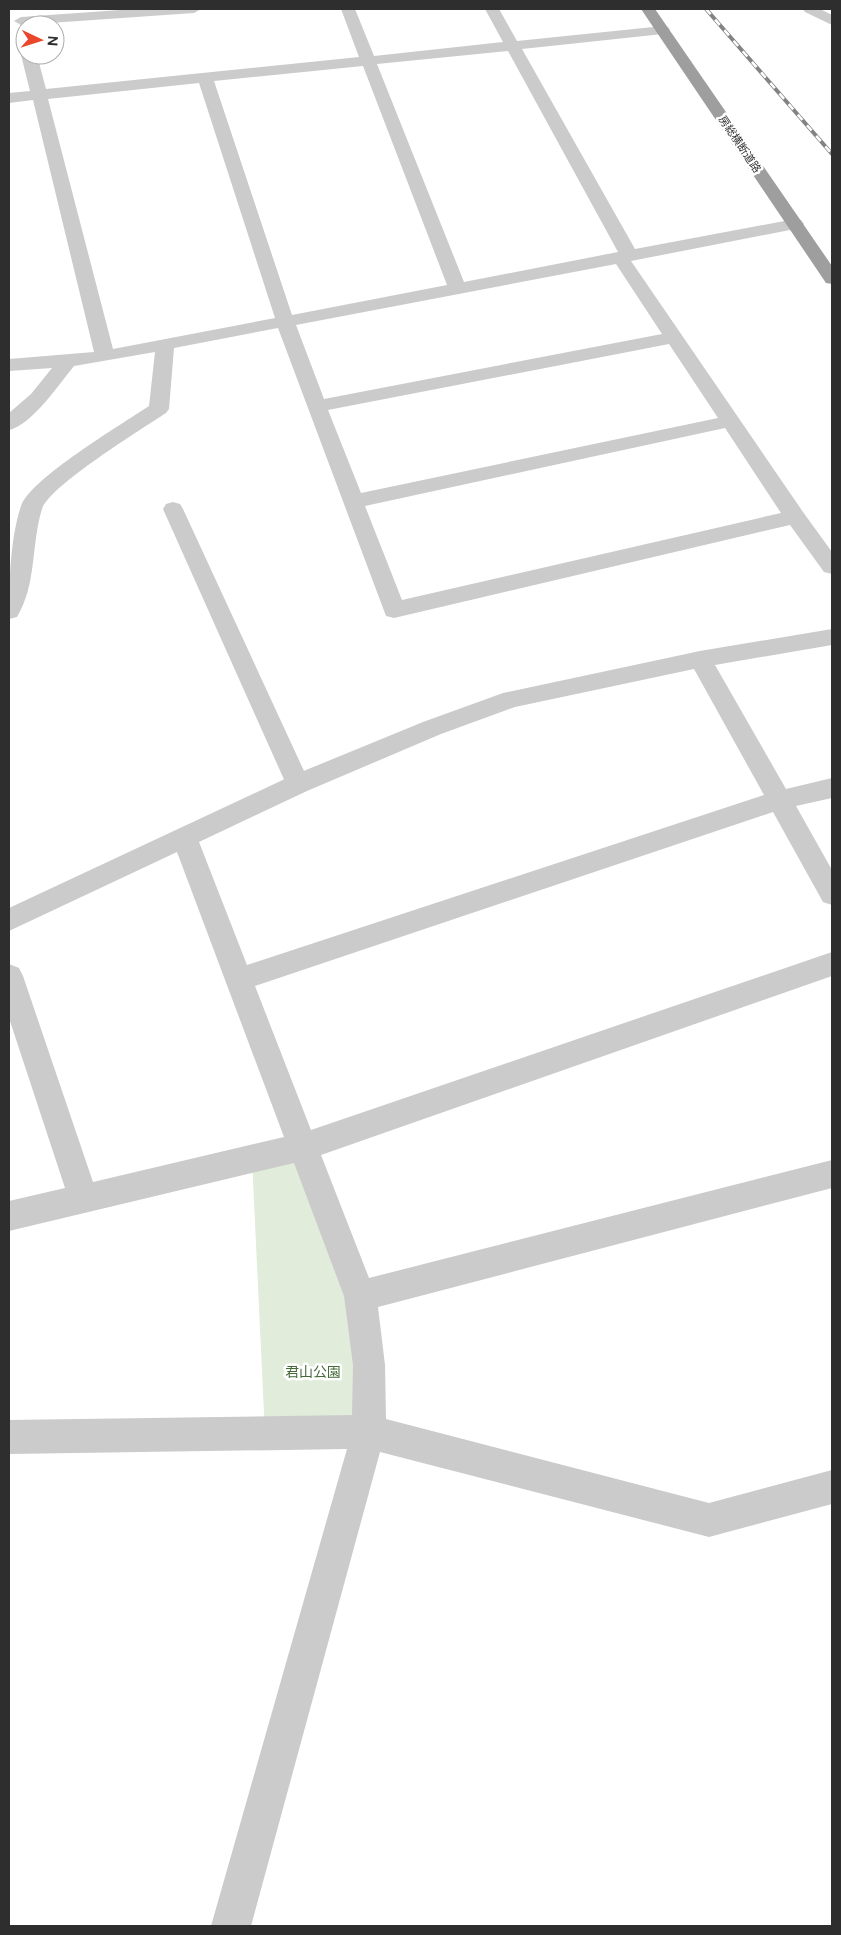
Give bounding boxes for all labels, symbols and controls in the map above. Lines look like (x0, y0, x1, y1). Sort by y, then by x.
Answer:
north arrow (15, 15, 65, 65)
text: N (44, 35, 62, 47)
street label: 房総横断道路 (716, 113, 764, 175)
park label: 君山公園 (285, 1363, 341, 1381)

